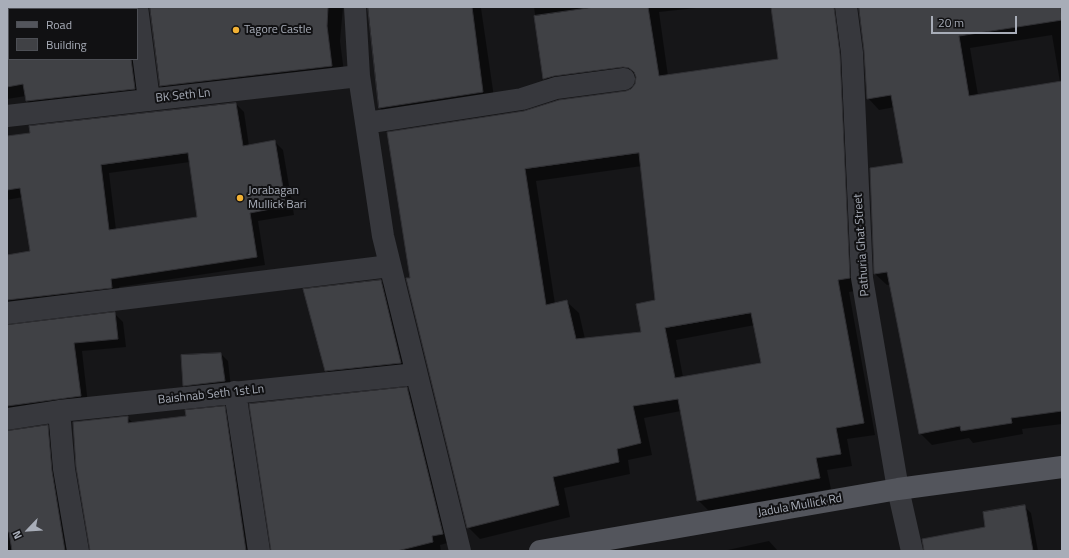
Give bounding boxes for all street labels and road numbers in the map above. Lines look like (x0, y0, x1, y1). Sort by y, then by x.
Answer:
street label: BK Seth Ln (155, 86, 211, 106)
street label: Pathuria Ghat Street (851, 193, 873, 297)
street label: Baishnab Seth 1st Ln (157, 382, 265, 408)
street label: Jadula Mullick Rd (757, 491, 843, 521)

